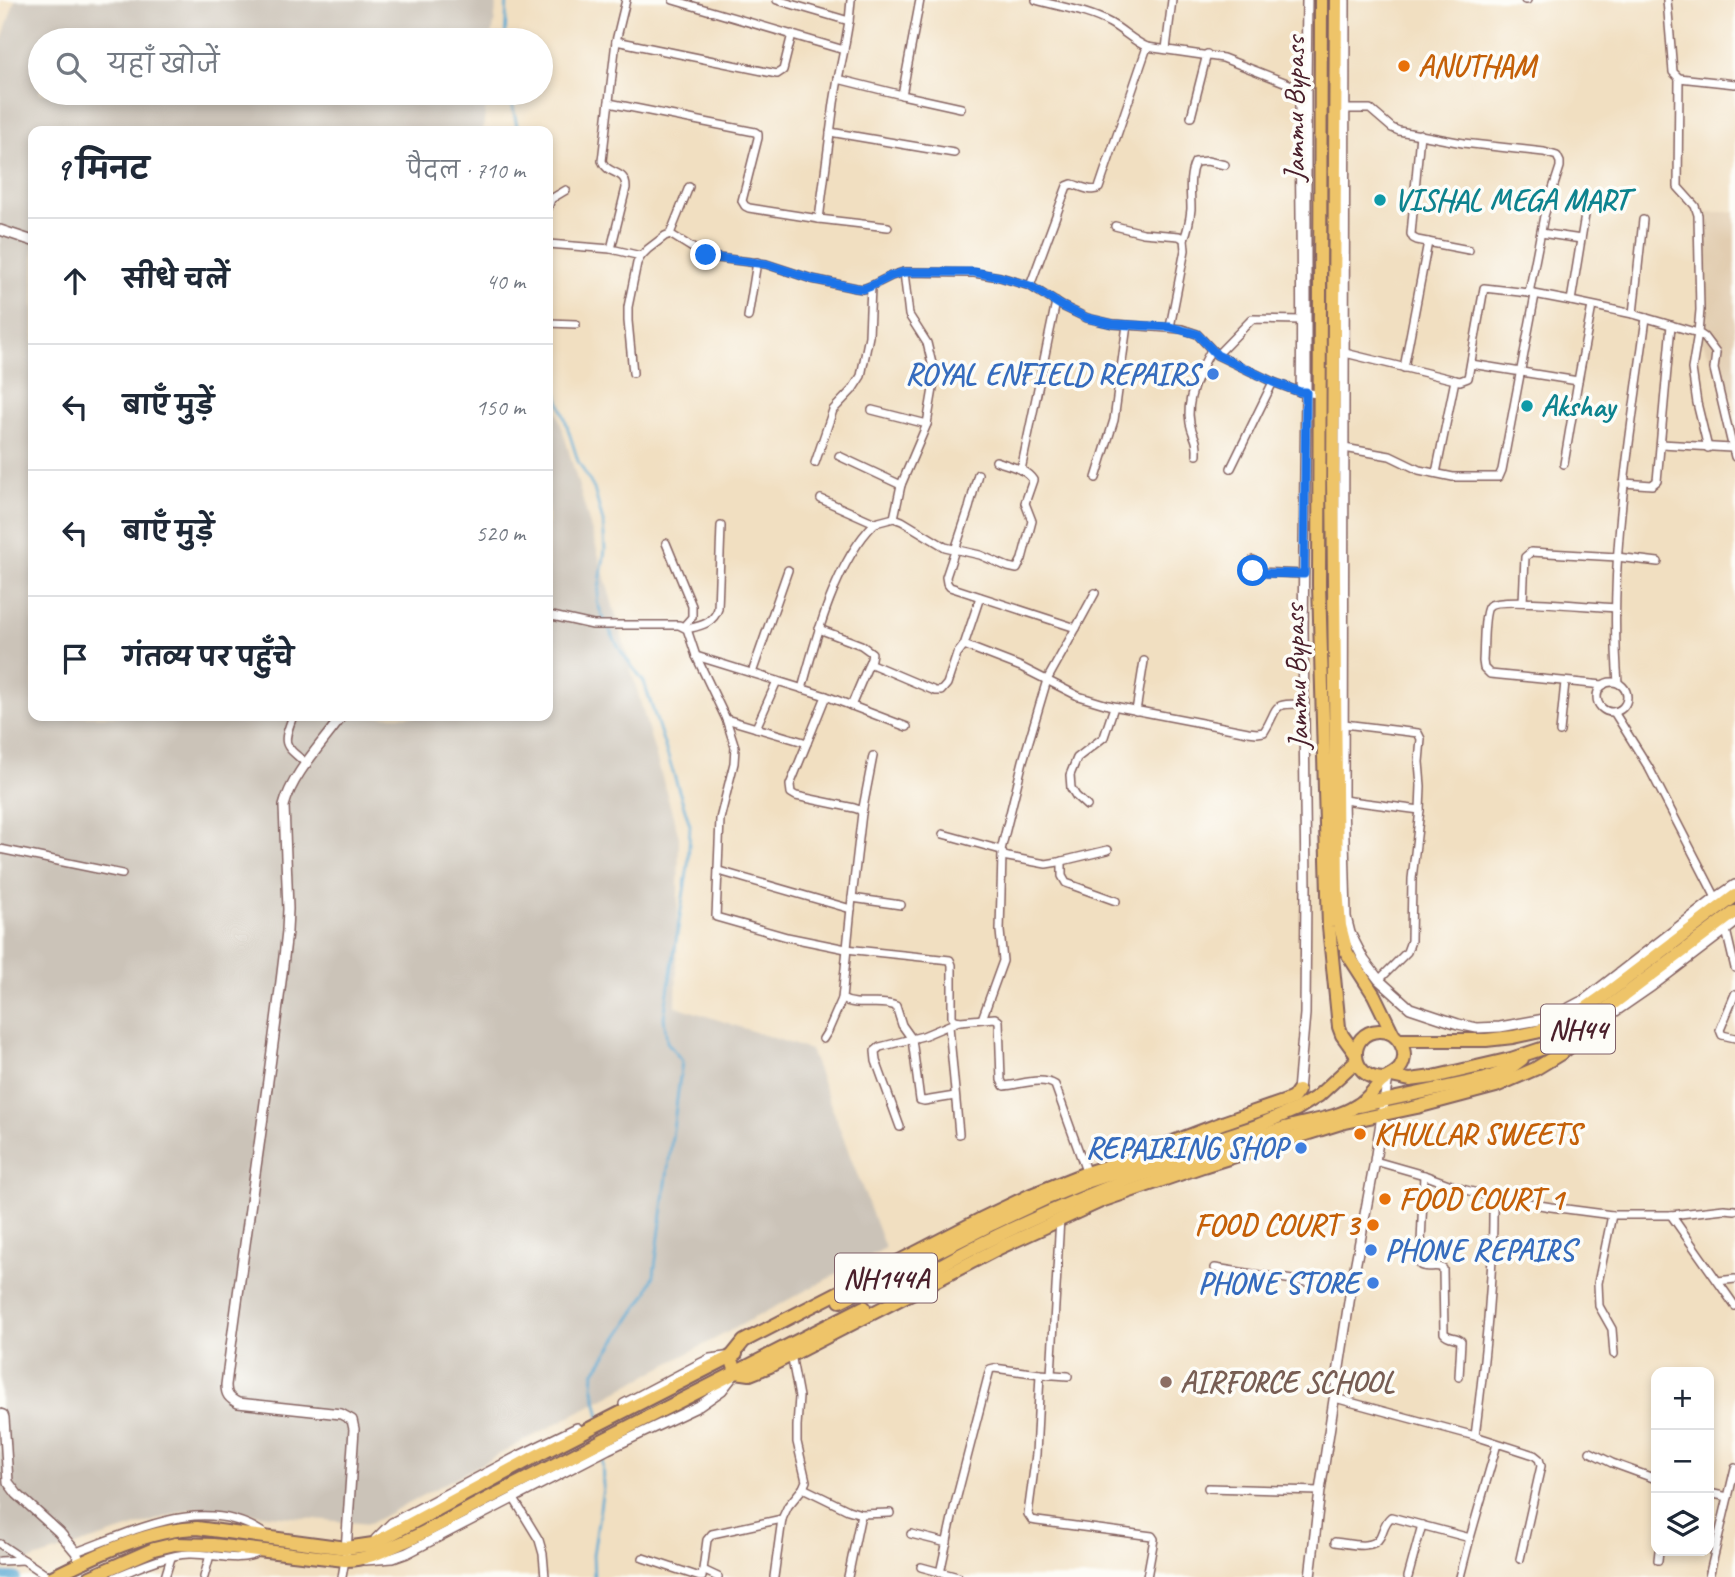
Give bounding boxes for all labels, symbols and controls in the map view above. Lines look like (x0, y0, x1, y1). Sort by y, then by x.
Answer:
search box (28, 28, 553, 105)
street label: Jammu Bypass (1275, 34, 1313, 184)
place label: ANUTHAM (1418, 47, 1539, 85)
icon: search (52, 48, 90, 86)
text: यहाँ खोजें (108, 48, 219, 81)
marker: ANUTHAM (1396, 58, 1412, 74)
text: 9 मिनट (56, 150, 149, 188)
text: पैदल · 710 m (407, 156, 525, 185)
place label: VISHAL MEGA MART (1394, 181, 1637, 219)
marker: VISHAL MEGA MART (1372, 192, 1388, 208)
route end (690, 239, 721, 270)
icon: ahead (56, 262, 94, 300)
text: सीधे चलें (123, 263, 229, 296)
text: 40 m (486, 267, 525, 296)
place label: ROYAL ENFIELD REPAIRS (905, 355, 1203, 393)
marker: ROYAL ENFIELD REPAIRS (1205, 366, 1221, 382)
place label: Akshay (1541, 387, 1618, 425)
icon: left (56, 388, 94, 426)
text: बाएँ मुड़ें (123, 389, 214, 422)
text: 150 m (476, 393, 525, 422)
marker: Akshay (1519, 398, 1535, 414)
icon: left (56, 514, 94, 552)
text: बाएँ मुड़ें (123, 515, 214, 548)
text: 520 m (476, 519, 525, 548)
route start (1237, 555, 1268, 586)
street label: Jammu Bypass (1274, 601, 1318, 752)
icon: arrive (56, 640, 94, 678)
text: गंतव्य पर पहुँचे (123, 641, 294, 674)
road number: NH44 (1541, 1004, 1615, 1054)
place label: KHULLAR SWEETS (1374, 1115, 1586, 1153)
marker: KHULLAR SWEETS (1352, 1126, 1368, 1142)
place label: REPAIRING SHOP (1086, 1129, 1292, 1167)
marker: REPAIRING SHOP (1293, 1140, 1309, 1156)
place label: FOOD COURT 1 (1399, 1180, 1567, 1218)
marker: FOOD COURT 1 (1377, 1191, 1393, 1207)
place label: FOOD COURT 3 (1194, 1206, 1361, 1244)
marker: FOOD COURT 3 (1365, 1217, 1381, 1233)
place label: PHONE REPAIRS (1385, 1231, 1581, 1269)
marker: PHONE REPAIRS (1363, 1242, 1379, 1258)
road number: NH144A (835, 1254, 937, 1302)
place label: PHONE STORE (1198, 1264, 1363, 1302)
marker: PHONE STORE (1365, 1275, 1381, 1291)
place label: AIRFORCE SCHOOL (1180, 1363, 1395, 1401)
map controls (1651, 1367, 1714, 1556)
button: + (1651, 1367, 1714, 1430)
marker: AIRFORCE SCHOOL (1158, 1374, 1174, 1390)
button: − (1651, 1430, 1714, 1493)
button: layers (1651, 1493, 1714, 1556)

